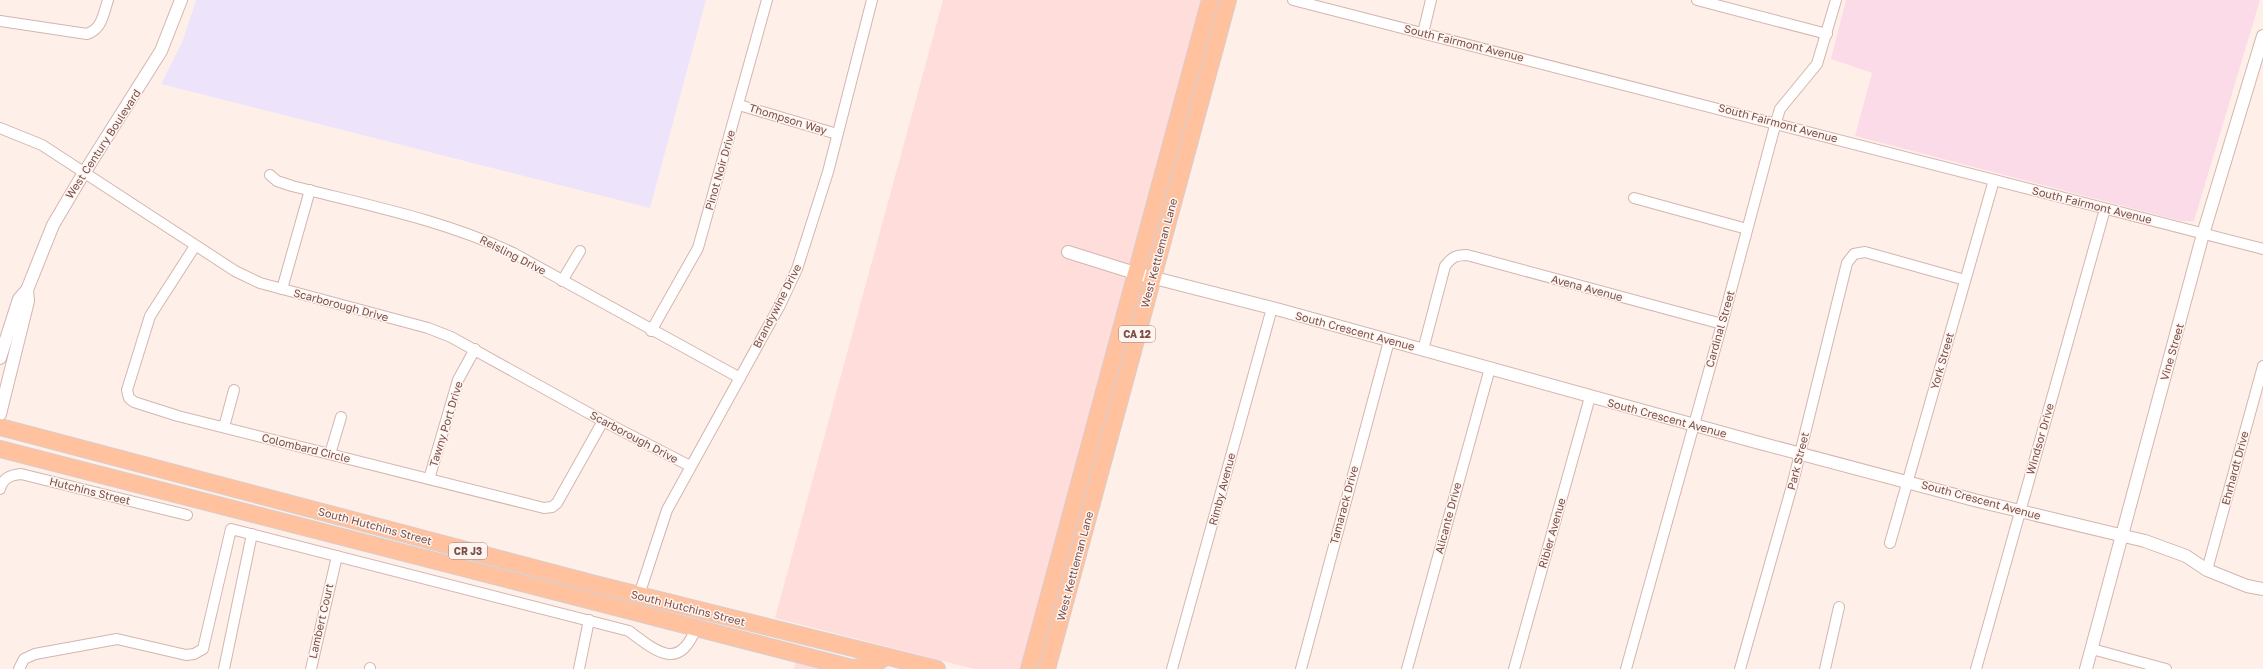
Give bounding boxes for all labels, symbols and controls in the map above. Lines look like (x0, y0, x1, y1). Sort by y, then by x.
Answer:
street label: South Fairmont Avenue (1403, 21, 1525, 64)
street label: West Century Boulevard (62, 87, 143, 201)
street label: Thompson Way (748, 100, 829, 137)
street label: South Fairmont Avenue (1717, 100, 1839, 145)
street label: Pinot Noir Drive (702, 128, 737, 211)
street label: South Fairmont Avenue (2031, 183, 2153, 226)
street label: West Kettleman Lane (1138, 197, 1179, 309)
street label: Reisling Drive (478, 232, 548, 277)
street label: Brandywine Drive (750, 262, 803, 350)
street label: Avena Avenue (1550, 272, 1624, 303)
street label: Scarborough Drive (292, 286, 390, 323)
street label: Cardinal Street (1702, 289, 1737, 369)
street label: South Crescent Avenue (1294, 308, 1416, 353)
street label: Vine Street (2157, 322, 2186, 382)
road number: CA 12 (1119, 326, 1155, 342)
street label: York Street (1927, 331, 1956, 391)
street label: Tawny Port Drive (426, 379, 465, 468)
street label: South Crescent Avenue (1606, 395, 1728, 440)
street label: Windsor Drive (2023, 402, 2056, 476)
street label: Scarborough Drive (588, 408, 681, 465)
street label: Ehrhardt Drive (2218, 429, 2251, 506)
street label: Colombard Circle (260, 430, 352, 465)
street label: Park Street (1784, 431, 1811, 491)
street label: Rimby Avenue (1206, 451, 1237, 527)
street label: Tamarack Drive (1327, 464, 1360, 545)
street label: Hutchins Street (48, 474, 132, 507)
street label: South Crescent Avenue (1920, 477, 2042, 522)
street label: Alicante Drive (1432, 481, 1463, 555)
street label: Ribier Avenue (1535, 496, 1568, 569)
street label: South Hutchins Street (317, 504, 433, 547)
street label: West Kettleman Lane (1054, 510, 1095, 622)
road number: CR J3 (449, 543, 487, 559)
street label: Lambert Court (306, 582, 335, 660)
street label: South Hutchins Street (630, 587, 747, 628)

